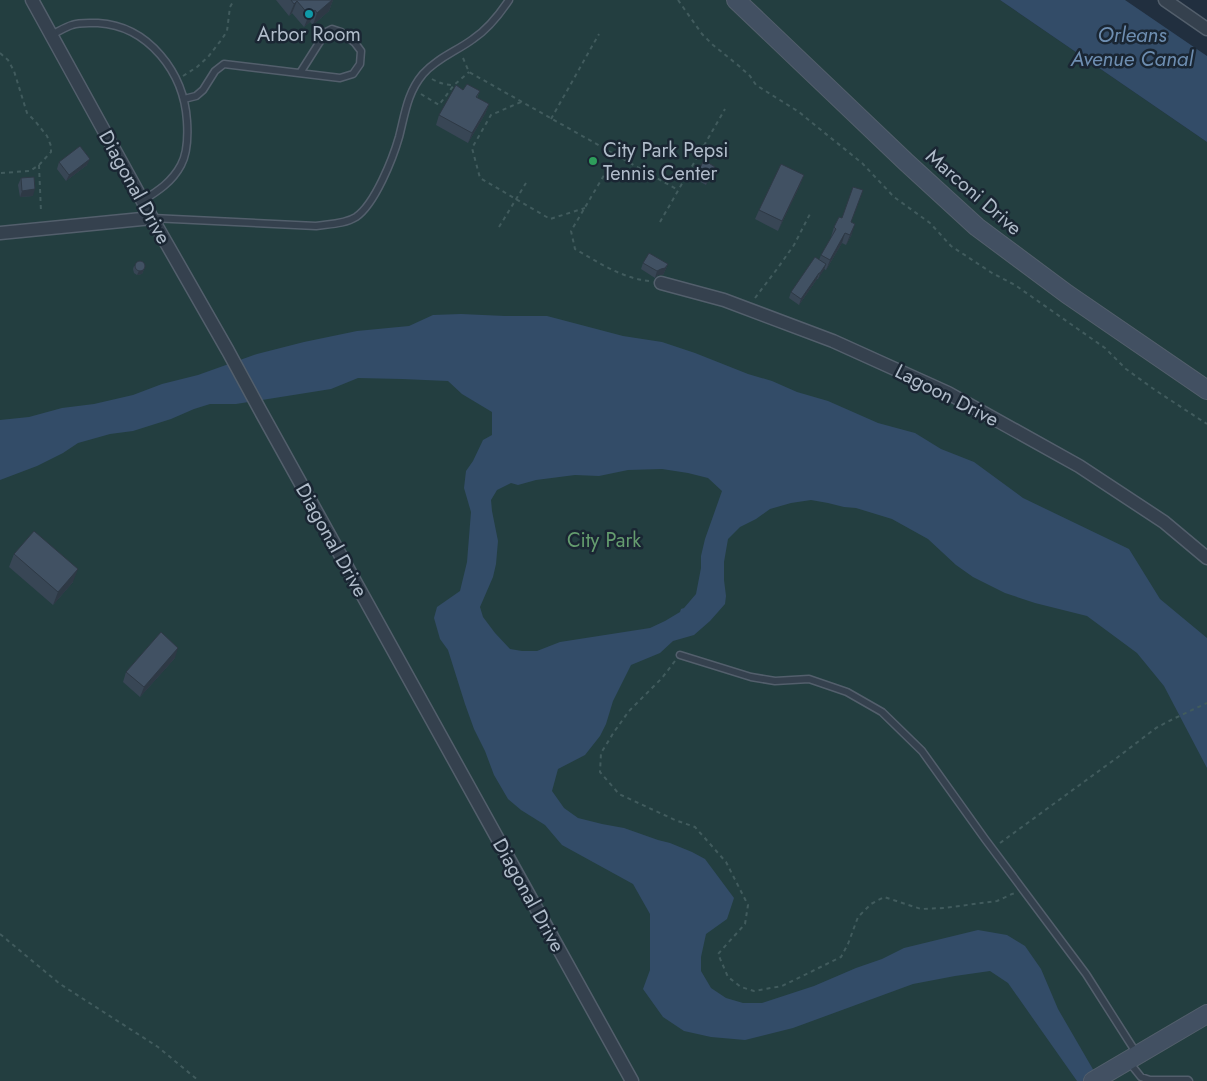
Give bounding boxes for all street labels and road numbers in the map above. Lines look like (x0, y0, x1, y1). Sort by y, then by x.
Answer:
street label: Diagonal Drive (91, 125, 178, 249)
street label: Marconi Drive (919, 142, 1028, 242)
street label: Lagoon Drive (890, 357, 1004, 434)
street label: Diagonal Drive (288, 478, 375, 602)
street label: Diagonal Drive (485, 833, 572, 957)

